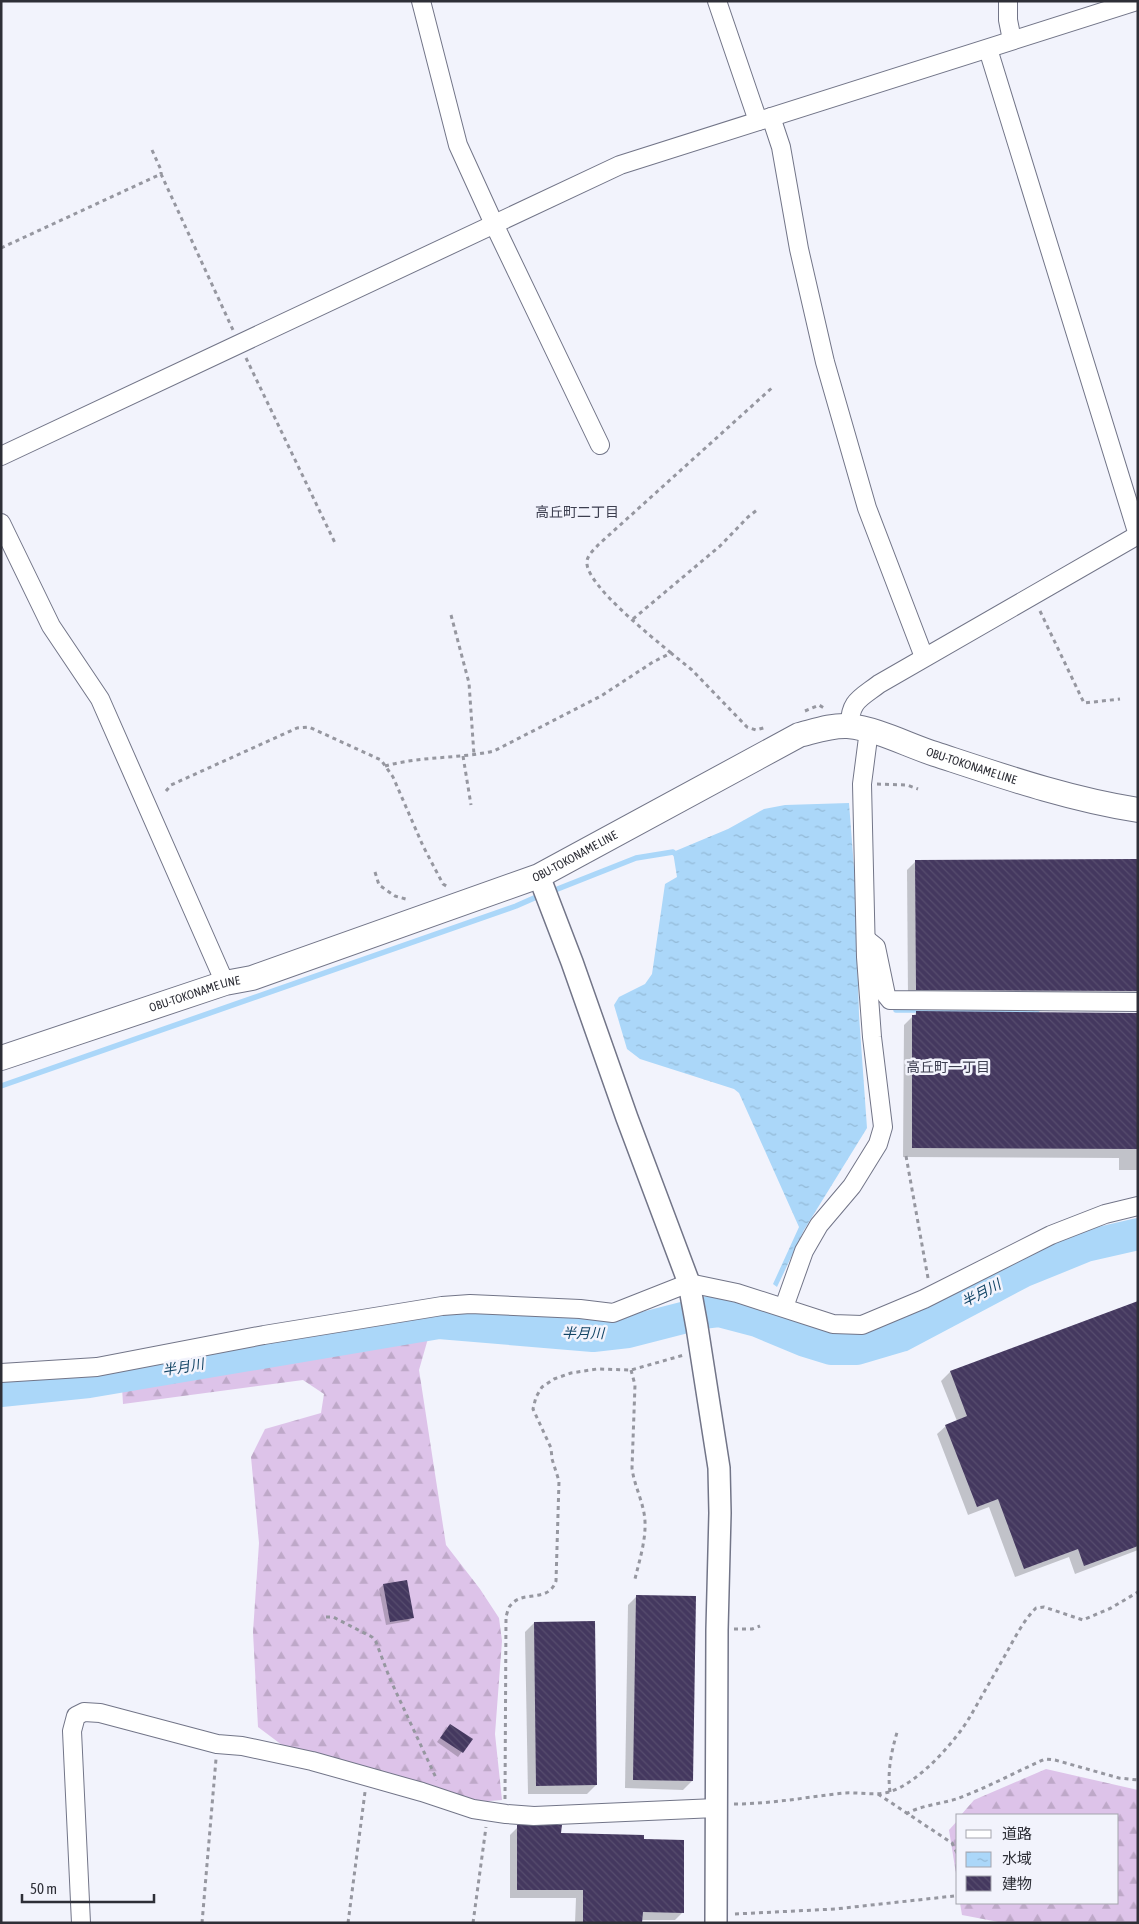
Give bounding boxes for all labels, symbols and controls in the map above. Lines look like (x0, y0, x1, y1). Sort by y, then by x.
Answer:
district label: 高丘町二丁目 (535, 504, 619, 520)
street label: OBU-TOKONAME LINE (924, 745, 1018, 787)
street label: OBU-TOKONAME LINE (530, 828, 620, 885)
street label: OBU-TOKONAME LINE (147, 973, 241, 1015)
district label: 高丘町一丁目 (906, 1059, 990, 1075)
water label: 半月川 (959, 1275, 1005, 1310)
water label: 半月川 (562, 1325, 606, 1341)
water label: 半月川 (161, 1355, 207, 1379)
legend (956, 1814, 1119, 1904)
text: 道路 (1002, 1825, 1032, 1842)
text: 水域 (1002, 1850, 1032, 1867)
scale bar (22, 1872, 155, 1904)
text: 建物 (1002, 1875, 1032, 1892)
text: 50 m (30, 1880, 57, 1897)

